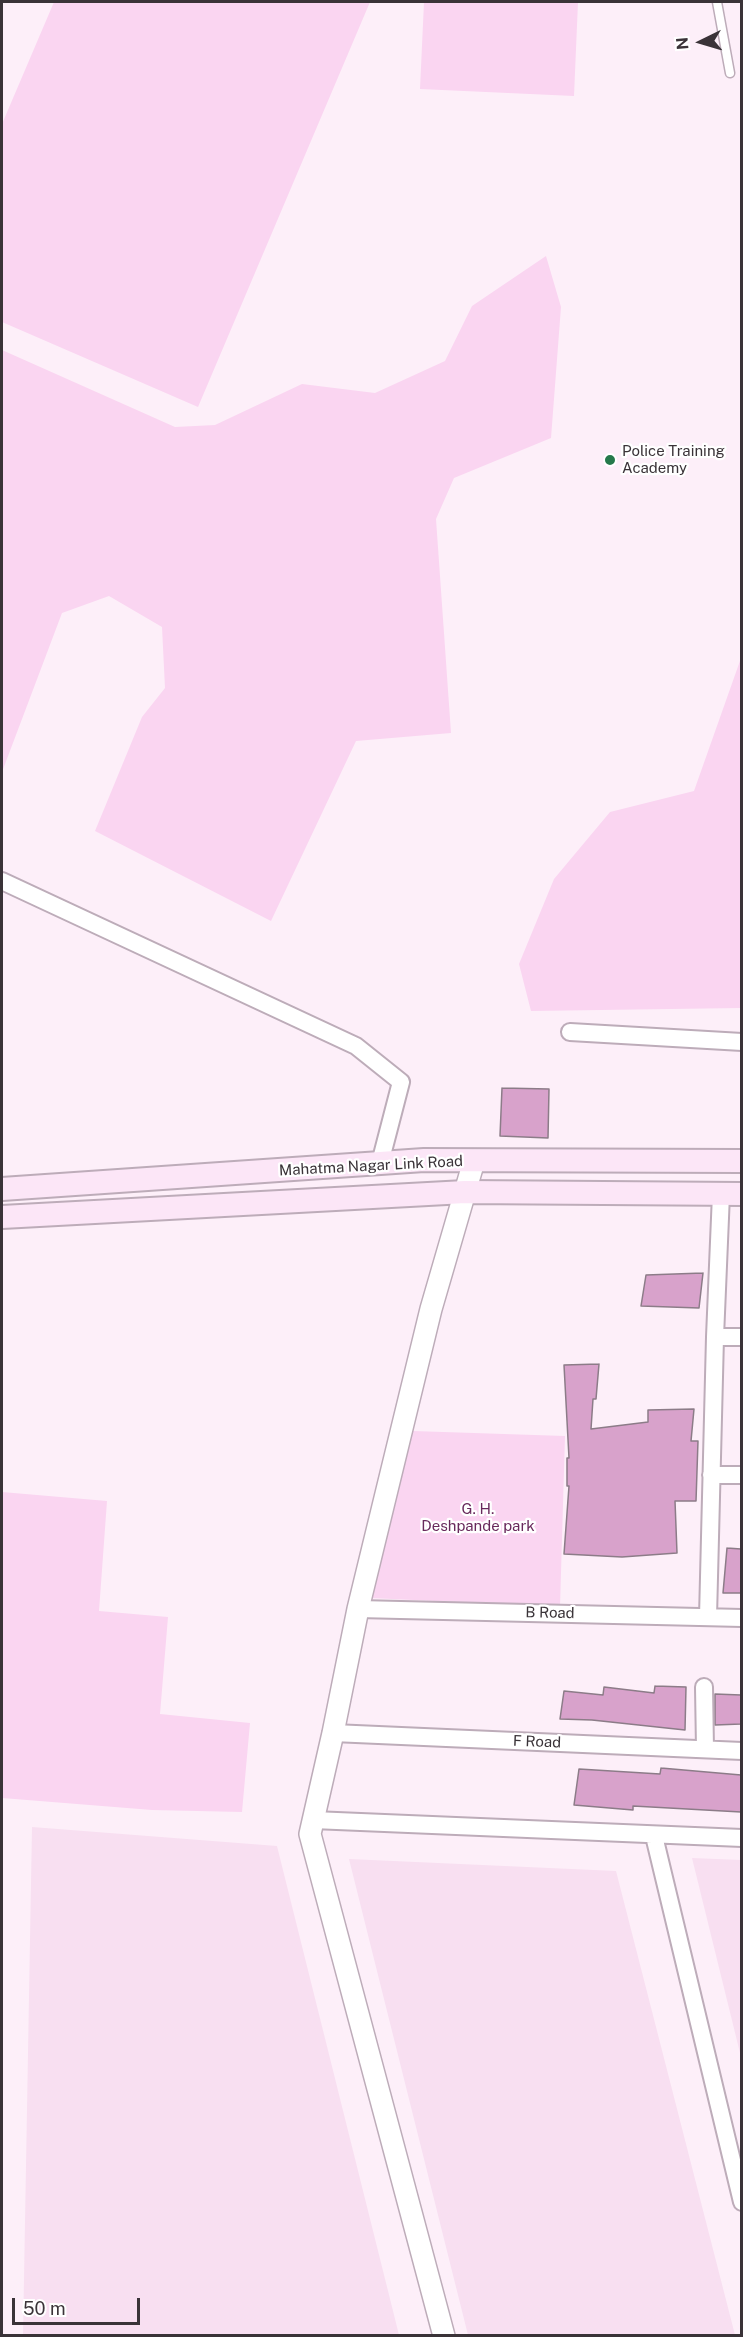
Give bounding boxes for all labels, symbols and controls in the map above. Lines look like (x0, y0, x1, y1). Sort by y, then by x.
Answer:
north arrow (671, 12, 731, 72)
text: N (673, 37, 693, 51)
place label: Police Training Academy (622, 442, 725, 477)
marker: Police Training Academy (603, 453, 617, 467)
street label: Mahatma Nagar Link Road (279, 1152, 463, 1180)
park label: G. H. Deshpande park (421, 1500, 535, 1535)
street label: B Road (525, 1604, 575, 1622)
street label: F Road (513, 1732, 561, 1752)
scale bar (15, 2286, 142, 2324)
text: 50 m (23, 2298, 66, 2319)

